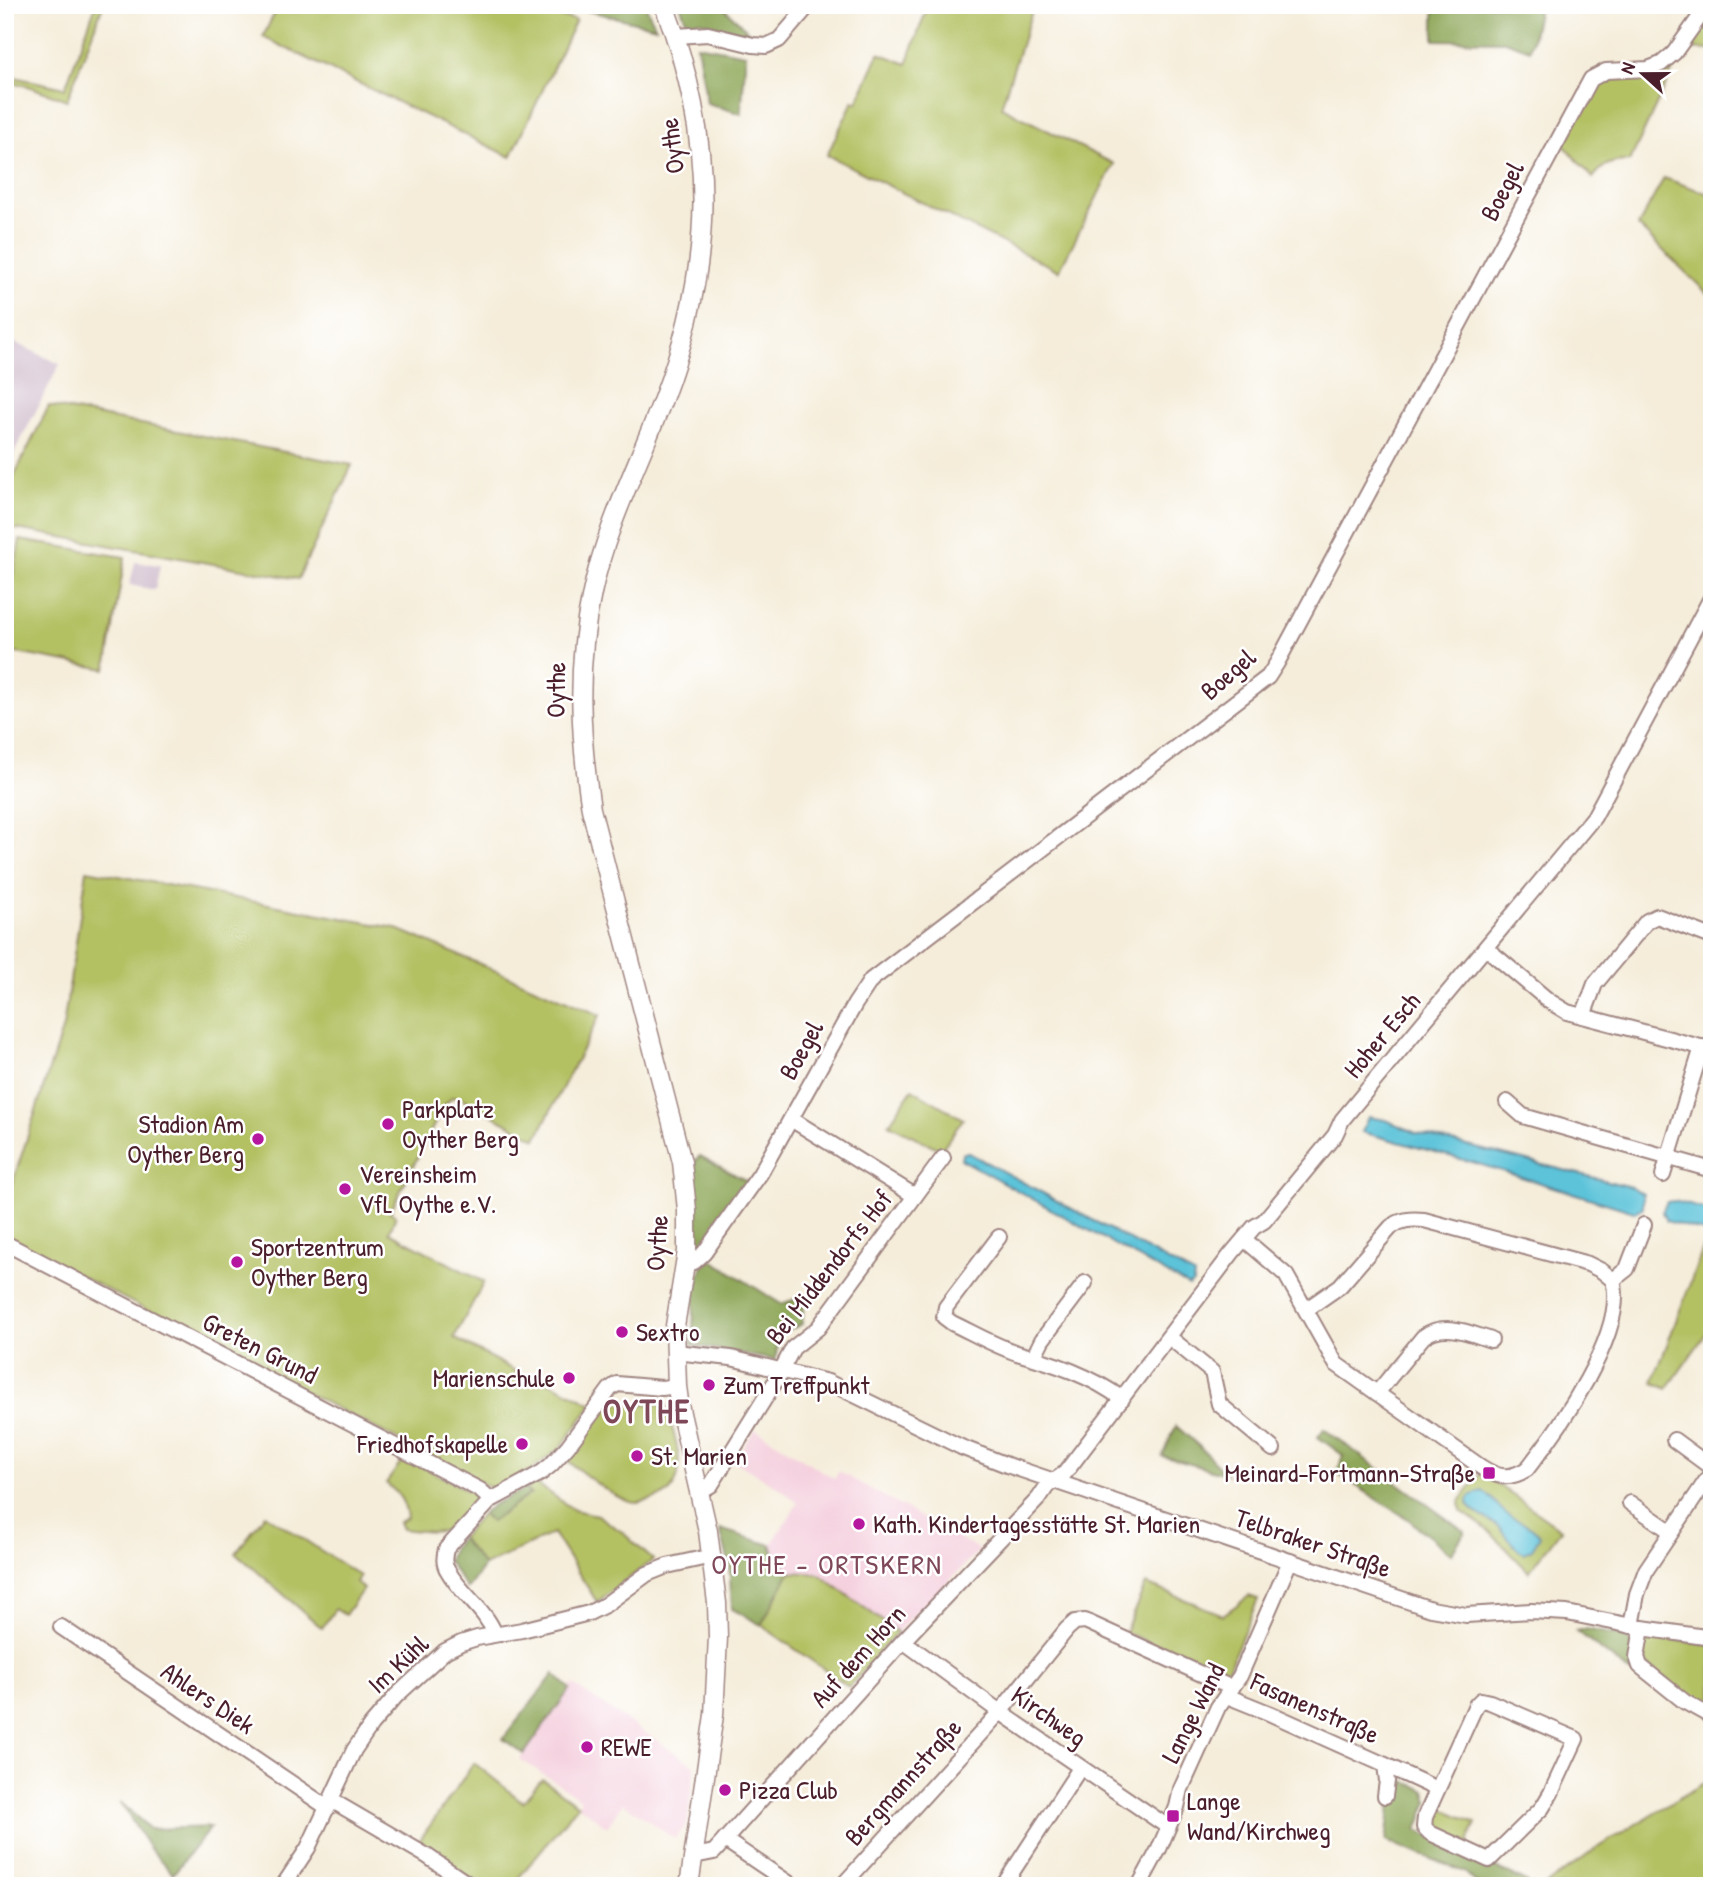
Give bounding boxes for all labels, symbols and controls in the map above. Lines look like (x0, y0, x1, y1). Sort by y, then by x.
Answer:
north arrow (1608, 38, 1678, 108)
text: N (1613, 59, 1641, 77)
street label: Oythe (651, 116, 692, 176)
street label: Boegel (1471, 155, 1532, 227)
street label: Boegel (1192, 640, 1263, 707)
street label: Oythe (538, 662, 573, 718)
street label: Hoher Esch (1335, 984, 1428, 1085)
street label: Boegel (770, 1014, 831, 1086)
place label: Parkplatz Oyther Berg (402, 1091, 519, 1156)
place label: Stadion Am Oyther Berg (127, 1106, 244, 1171)
marker: Parkplatz Oyther Berg (380, 1116, 396, 1132)
marker: Stadion Am Oyther Berg (250, 1131, 266, 1147)
place label: Vereinsheim VfL Oythe e.V. (359, 1156, 496, 1221)
marker: Vereinsheim VfL Oythe e.V. (337, 1181, 353, 1197)
street label: Bei Middendorfs Hof (757, 1182, 900, 1351)
street label: Oythe (637, 1214, 676, 1272)
place label: Sportzentrum Oyther Berg (251, 1229, 384, 1294)
marker: Sportzentrum Oyther Berg (229, 1254, 245, 1270)
street label: Greten Grund (197, 1304, 324, 1391)
place label: Sextro (636, 1314, 699, 1349)
marker: Sextro (614, 1324, 630, 1340)
place label: Marienschule (433, 1360, 555, 1395)
place label: Zum Treffpunkt (723, 1367, 870, 1402)
marker: Marienschule (561, 1370, 577, 1386)
marker: Zum Treffpunkt (701, 1377, 717, 1393)
district label: OYTHE (603, 1389, 691, 1433)
place label: Friedhofskapelle (356, 1426, 508, 1461)
marker: Friedhofskapelle (514, 1436, 530, 1452)
place label: St. Marien (651, 1438, 747, 1473)
marker: St. Marien (629, 1448, 645, 1464)
place label: Meinard-Fortmann-Straße (1225, 1455, 1475, 1490)
marker: Meinard-Fortmann-Straße (1481, 1465, 1497, 1481)
street label: Telbraker Straße (1231, 1500, 1396, 1586)
place label: Kath. Kindertagesstätte St. Marien (873, 1506, 1200, 1541)
marker: Kath. Kindertagesstätte St. Marien (851, 1516, 867, 1532)
district label: OYTHE - ORTSKERN (711, 1545, 943, 1583)
street label: Auf dem Horn (802, 1597, 913, 1715)
street label: Im Kühl (360, 1626, 436, 1701)
street label: Ahlers Diek (154, 1653, 262, 1742)
street label: Lange Wand (1153, 1657, 1233, 1769)
street label: Fasanenstraße (1244, 1663, 1385, 1751)
street label: Kirchweg (1005, 1677, 1094, 1754)
street label: Bergmannstraße (836, 1711, 969, 1853)
place label: REWE (601, 1729, 652, 1764)
marker: REWE (579, 1739, 595, 1755)
place label: Pizza Club (739, 1772, 838, 1807)
marker: Pizza Club (717, 1782, 733, 1798)
place label: Lange Wand/Kirchweg (1187, 1783, 1331, 1848)
marker: Lange Wand/Kirchweg (1165, 1808, 1181, 1824)

